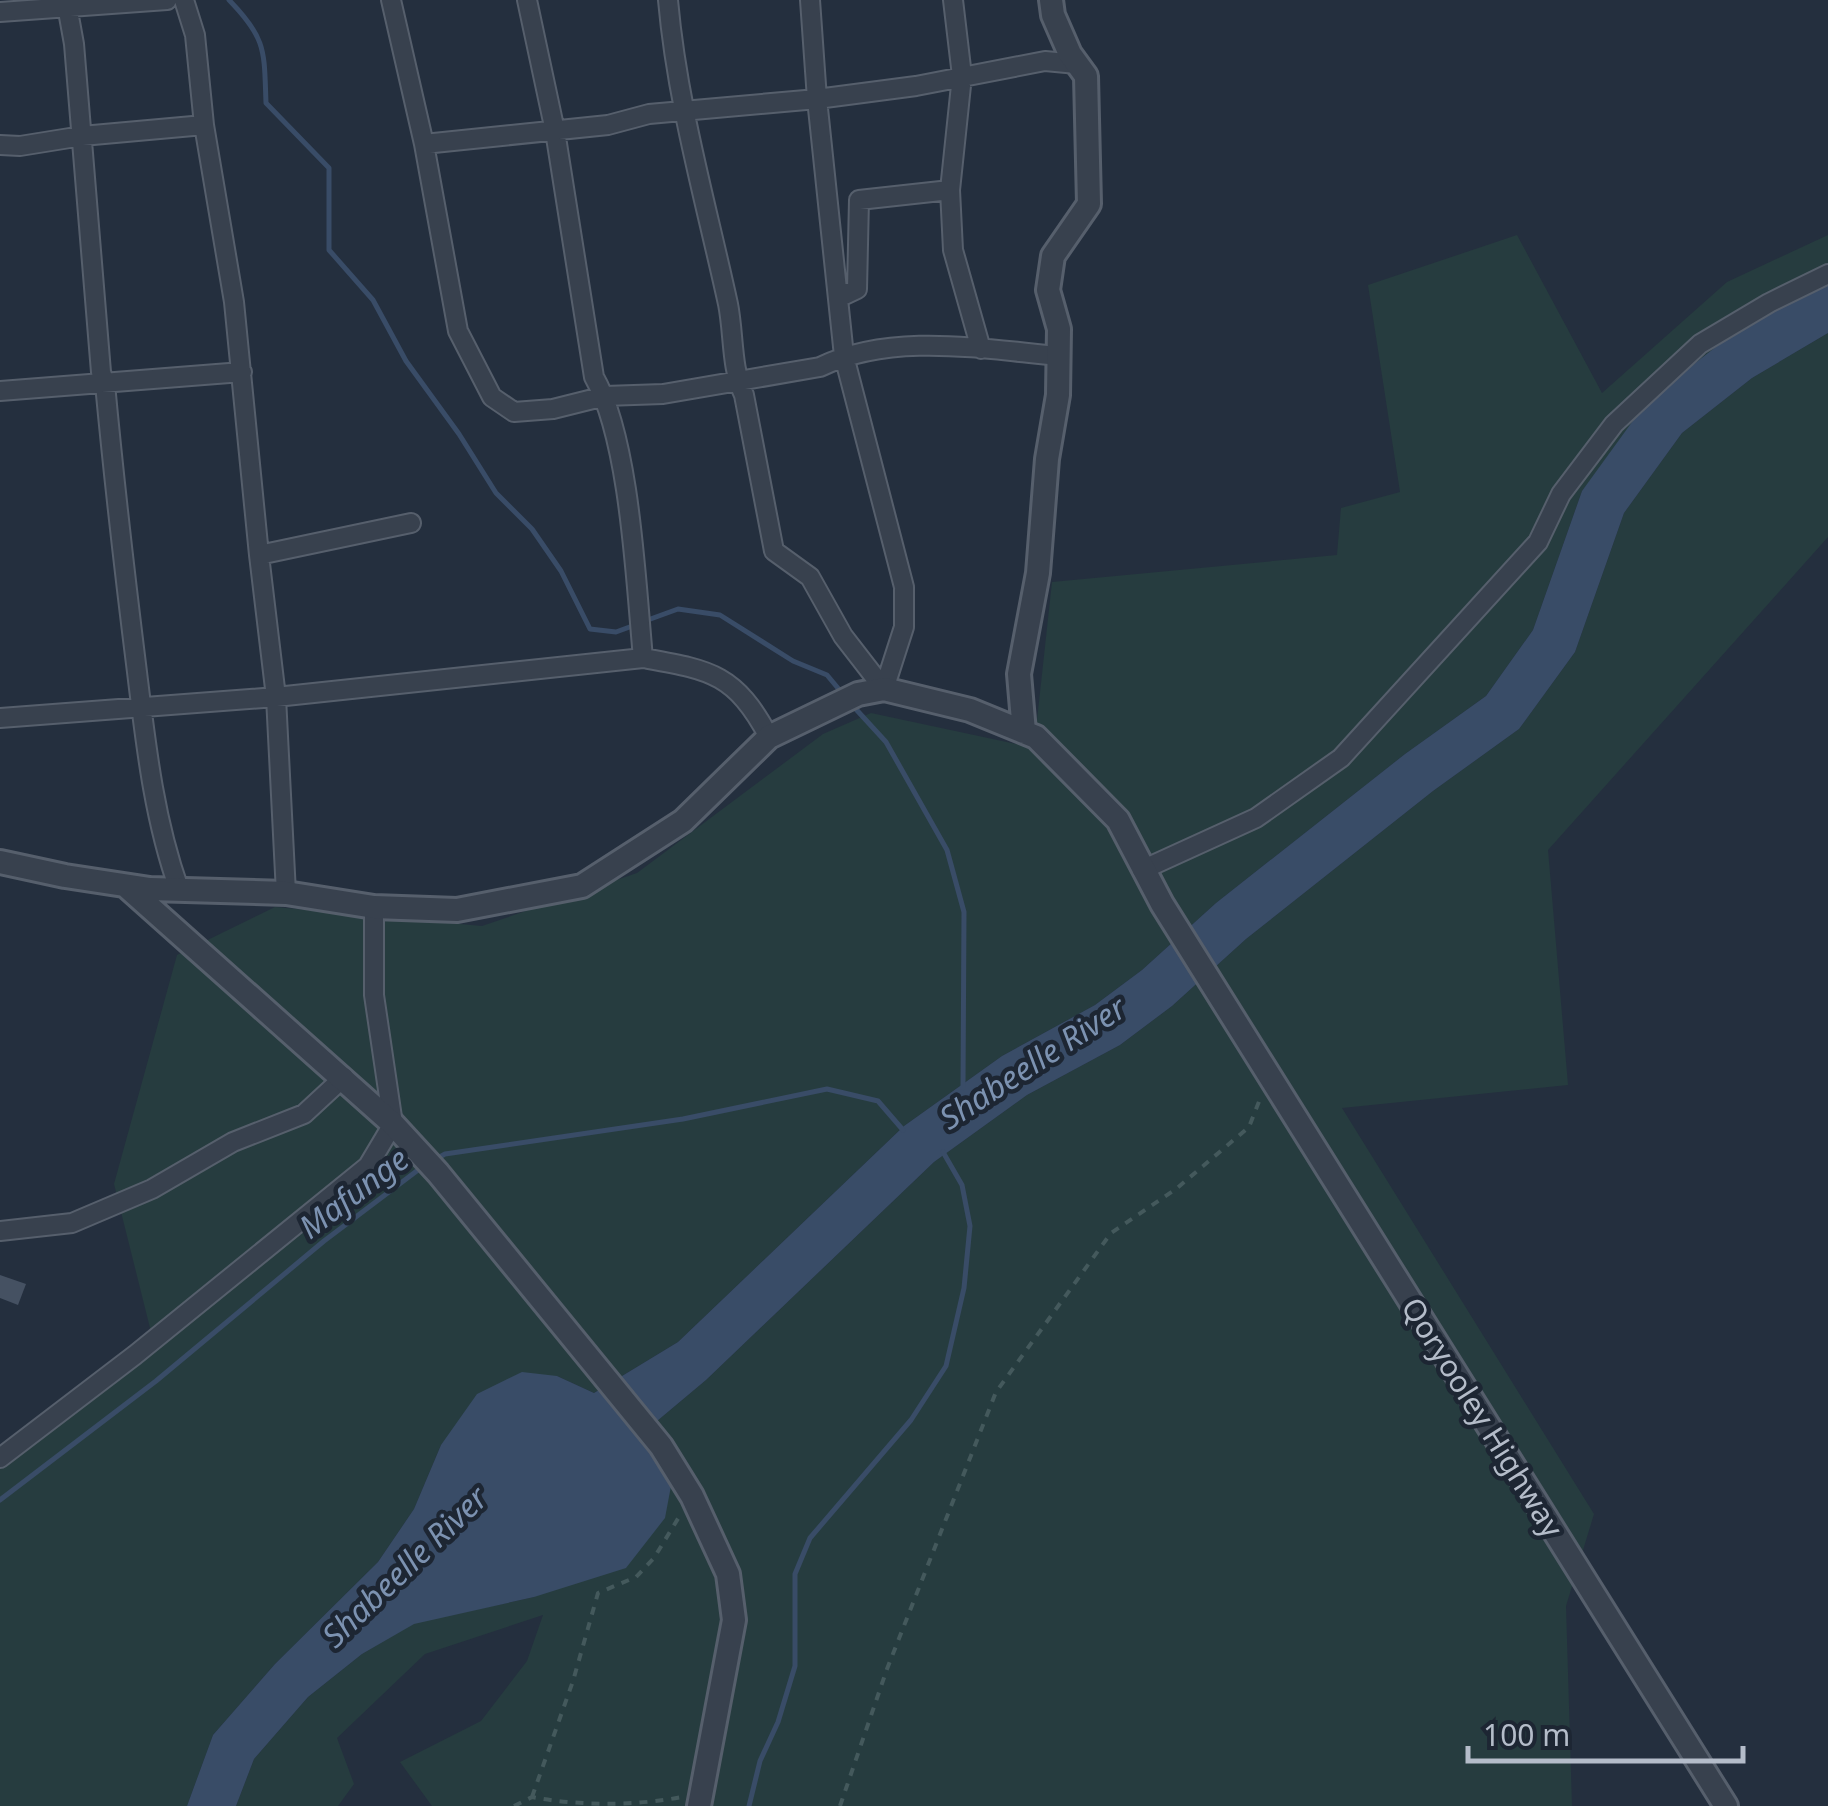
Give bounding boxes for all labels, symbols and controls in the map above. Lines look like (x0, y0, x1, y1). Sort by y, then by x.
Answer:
water label: Shabeelle River (930, 985, 1135, 1138)
water label: Mafunge (289, 1137, 417, 1247)
street label: Qoryooley Highway (1393, 1289, 1574, 1545)
water label: Shabeelle River (312, 1475, 497, 1656)
scale bar (1468, 1701, 1743, 1763)
text: 100 m (1483, 1714, 1570, 1755)

